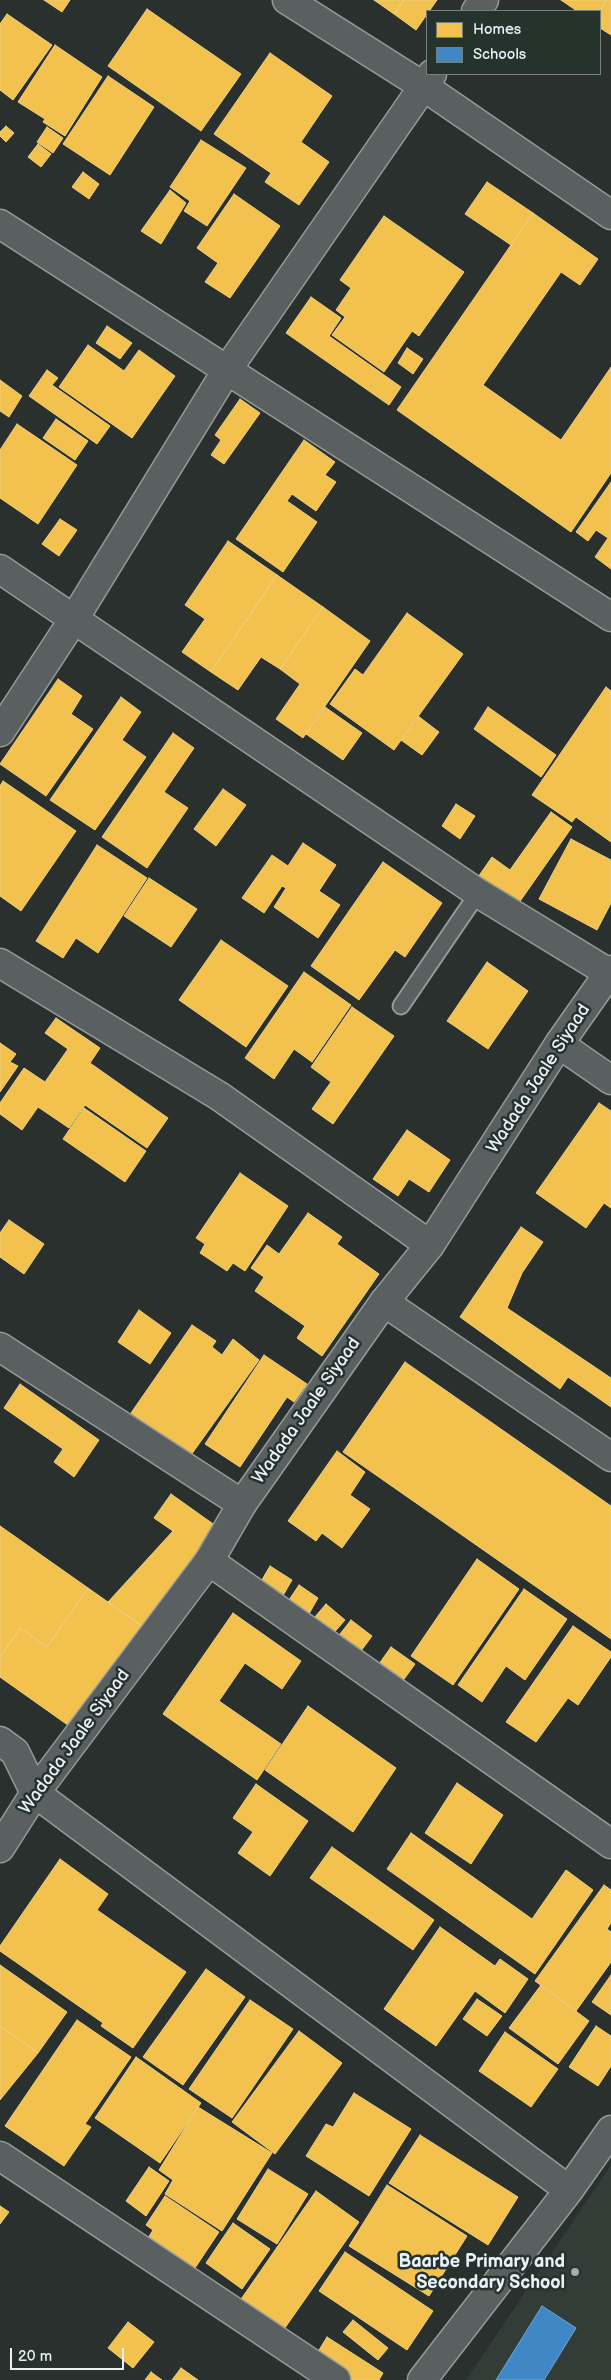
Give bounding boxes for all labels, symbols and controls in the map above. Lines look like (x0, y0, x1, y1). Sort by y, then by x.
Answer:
legend (426, 10, 601, 75)
text: Homes (473, 20, 521, 39)
text: Schools (473, 45, 526, 64)
street label: Wadada Jaale Siyaad (483, 1000, 595, 1158)
street label: Wadada Jaale Siyaad (248, 1334, 366, 1488)
street label: Wadada Jaale Siyaad (15, 1665, 135, 1819)
place label: Baarbe Primary and Secondary School (399, 2251, 565, 2294)
marker: Baarbe Primary and Secondary School (569, 2266, 581, 2278)
scale bar (12, 2338, 126, 2370)
text: 20 m (18, 2347, 52, 2366)

